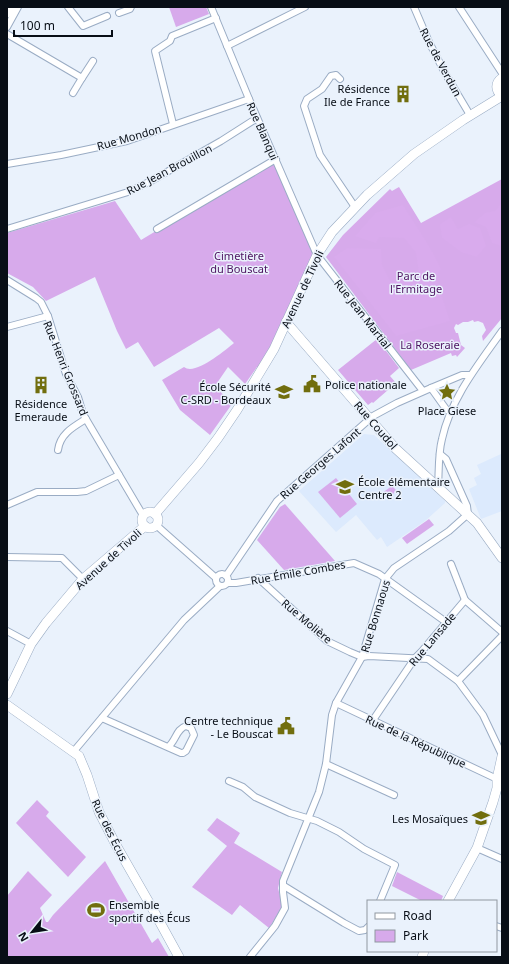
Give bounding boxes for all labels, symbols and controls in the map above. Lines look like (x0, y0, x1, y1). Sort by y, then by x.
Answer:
scale bar (14, 12, 112, 38)
text: 100 m (20, 17, 55, 34)
street label: Rue de Verdun (417, 25, 465, 99)
place label: Résidence Ile de France (324, 81, 390, 109)
building icon: Résidence Ile de France (393, 84, 413, 104)
street label: Rue Blanqui (244, 100, 282, 162)
street label: Rue Mondon (95, 121, 163, 153)
street label: Rue Jean Brouillon (124, 140, 214, 198)
park label: Cimetière du Bouscat (210, 248, 268, 276)
street label: Avenue de Tivoli (277, 248, 327, 330)
park label: Parc de l'Ermitage (390, 268, 442, 296)
street label: Rue Jean Martial (331, 276, 395, 352)
street label: Rue Henri Grossard (40, 318, 92, 418)
park label: La Roseraie (400, 337, 460, 352)
public building icon: Police nationale (302, 374, 322, 394)
building icon: Résidence Emeraude (31, 375, 51, 395)
place label: Police nationale (325, 377, 407, 392)
place label: École Sécurité C-SRD - Bordeaux (180, 379, 271, 407)
school or university icon: École Sécurité C-SRD - Bordeaux (274, 382, 294, 402)
place icon: Place Giese (437, 382, 457, 402)
place label: Résidence Emeraude (15, 396, 67, 424)
street label: Rue Coudol (351, 398, 401, 452)
place label: Place Giese (418, 403, 476, 418)
street label: Rue Georges Lafont (276, 424, 364, 502)
place label: École élémentaire Centre 2 (358, 474, 450, 502)
school or university icon: École élémentaire Centre 2 (335, 477, 355, 497)
street label: Avenue de Tivoli (72, 525, 144, 593)
street label: Rue Émile Combes (249, 556, 347, 588)
street label: Rue Bonnaous (357, 578, 393, 654)
street label: Rue Molière (279, 595, 335, 647)
street label: Rue Lansade (405, 609, 459, 669)
street label: Rue de la République (363, 711, 469, 771)
place label: Centre technique - Le Bouscat (184, 713, 273, 741)
public building icon: Centre technique - Le Bouscat (276, 716, 296, 736)
street label: Rue des Écus (89, 796, 131, 864)
school or university icon: Les Mosaïques (471, 808, 491, 828)
place label: Les Mosaïques (392, 811, 468, 826)
place label: Ensemble sportif des Écus (109, 897, 190, 925)
sports icon: Ensemble sportif des Écus (86, 900, 106, 920)
legend (367, 900, 497, 952)
text: Road (403, 907, 432, 924)
north arrow (12, 912, 52, 952)
text: Park (403, 927, 429, 944)
text: N (14, 930, 32, 945)

